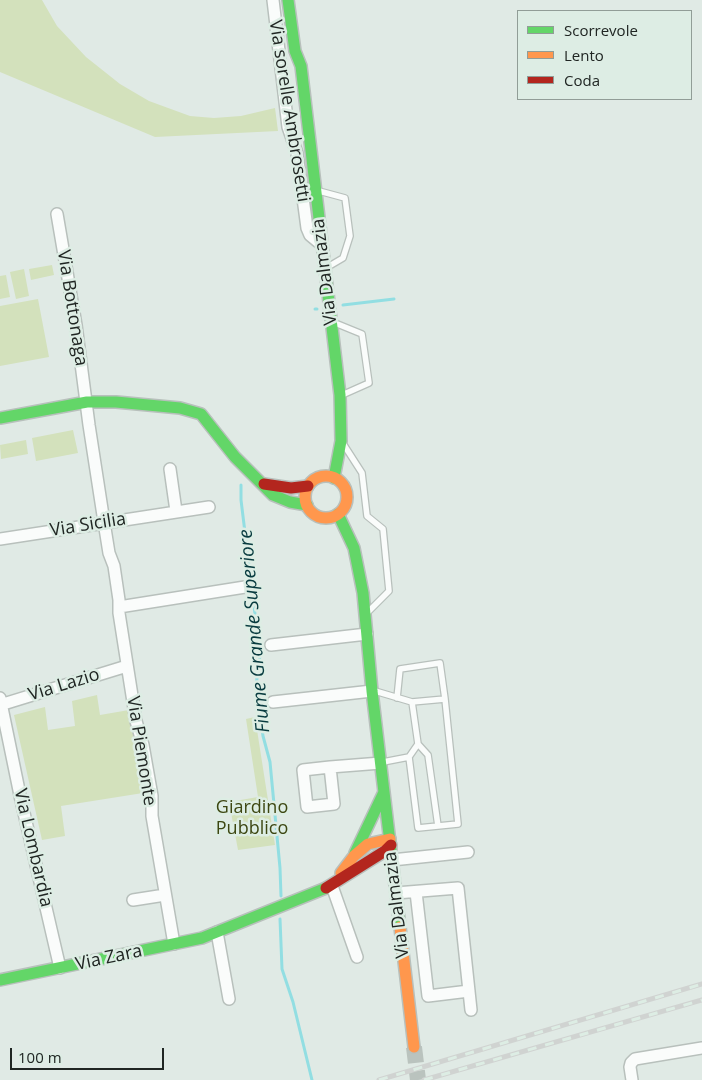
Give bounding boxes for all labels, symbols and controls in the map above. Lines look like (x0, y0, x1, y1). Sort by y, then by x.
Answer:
legend (517, 10, 692, 100)
street label: Via sorelle Ambrosetti (264, 18, 314, 204)
text: Scorrevole (564, 20, 638, 40)
text: Lento (564, 45, 604, 65)
text: Coda (564, 70, 600, 90)
street label: Via Dalmazia (308, 217, 342, 327)
street label: Via Bottonaga (52, 249, 92, 367)
street label: Via Sicilia (48, 508, 128, 542)
water label: Fiume Grande Superiore (235, 528, 275, 734)
street label: Via Lazio (26, 664, 102, 706)
street label: Via Piemonte (122, 695, 160, 807)
street label: Via Lombardia (9, 787, 57, 909)
park label: Giardino Pubblico (216, 797, 288, 840)
street label: Via Dalmazia (380, 850, 414, 960)
street label: Via Zara (74, 940, 144, 976)
scale bar (12, 1038, 166, 1070)
text: 100 m (18, 1047, 62, 1067)

